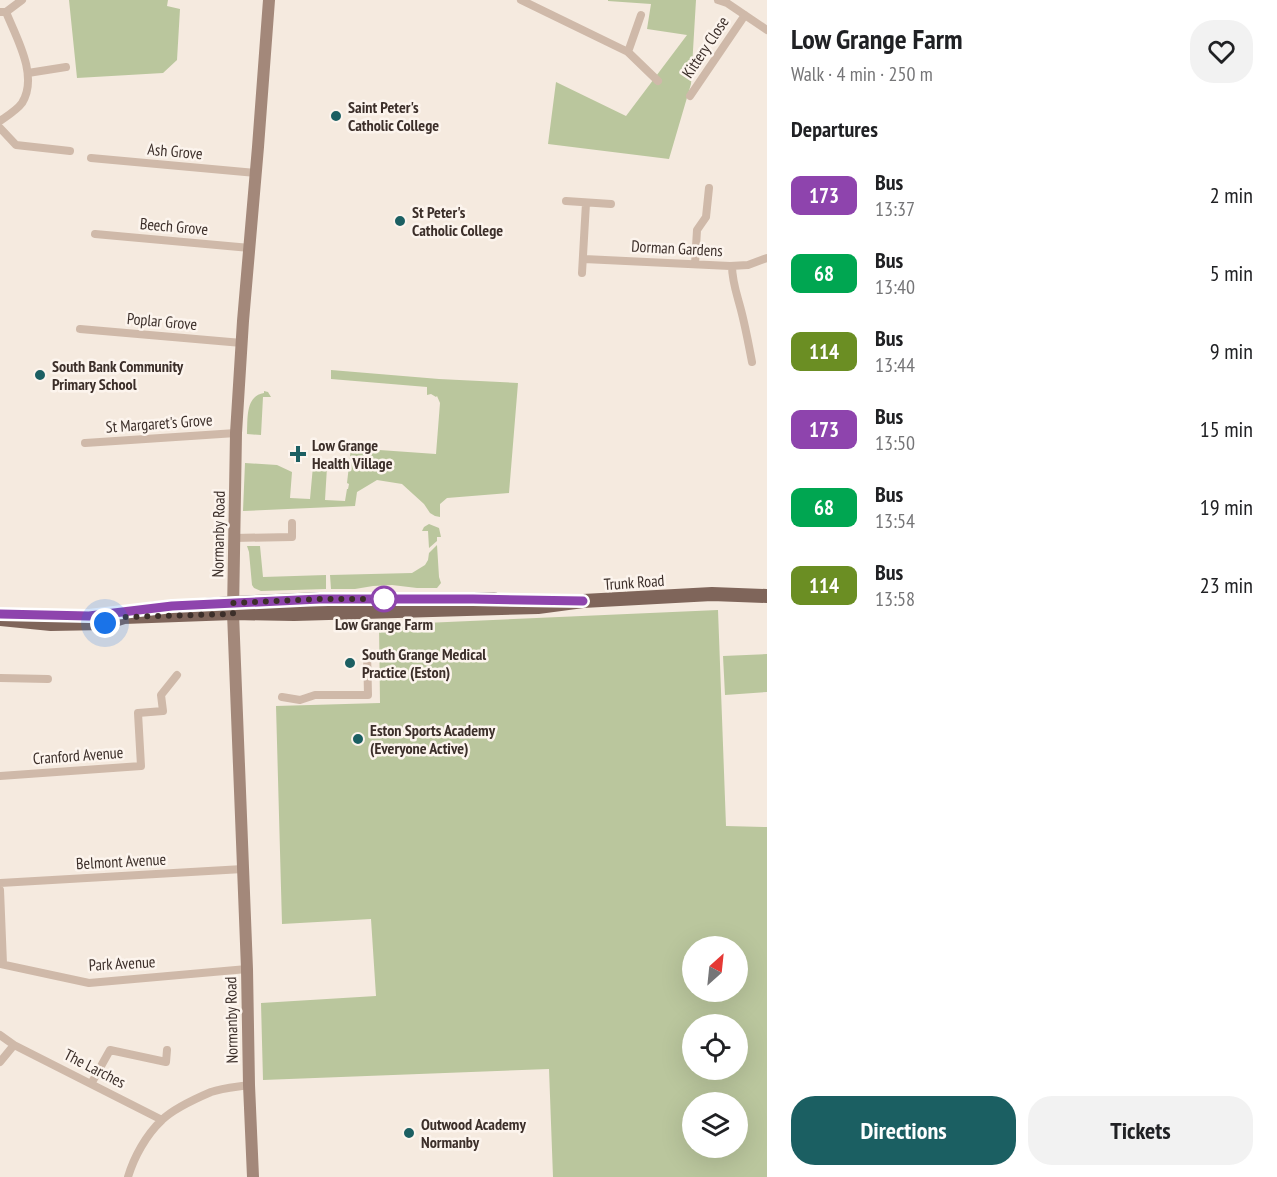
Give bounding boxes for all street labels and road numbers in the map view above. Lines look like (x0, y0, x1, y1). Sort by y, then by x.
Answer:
street label: Kittery Close (677, 12, 733, 82)
street label: Ash Grove (147, 139, 203, 163)
street label: Beech Grove (139, 213, 209, 239)
street label: Dorman Gardens (631, 236, 723, 260)
street label: Poplar Grove (126, 308, 198, 334)
street label: St Margaret's Grove (105, 409, 213, 437)
street label: Normanby Road (207, 490, 229, 578)
street label: Trunk Road (603, 570, 665, 594)
street label: Cranford Avenue (32, 742, 124, 768)
street label: Belmont Avenue (76, 849, 166, 873)
street label: Park Avenue (88, 951, 156, 975)
street label: Normanby Road (220, 976, 242, 1064)
street label: The Larches (61, 1044, 129, 1092)

